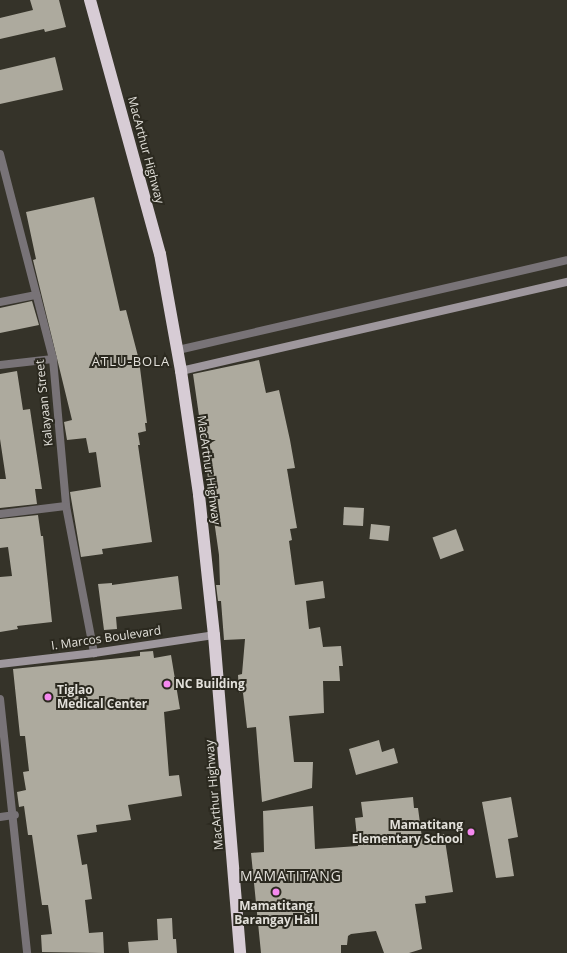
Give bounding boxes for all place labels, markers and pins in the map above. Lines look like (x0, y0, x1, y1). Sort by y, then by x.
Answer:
place label: NC Building (175, 677, 245, 691)
marker: NC Building (162, 679, 172, 689)
place label: Tiglao Medical Center (57, 683, 147, 711)
marker: Tiglao Medical Center (42, 691, 54, 703)
place label: Mamatitang Elementary School (352, 818, 463, 846)
marker: Mamatitang Elementary School (466, 827, 476, 837)
marker: Mamatitang Barangay Hall (271, 887, 281, 897)
place label: Mamatitang Barangay Hall (234, 899, 318, 927)

